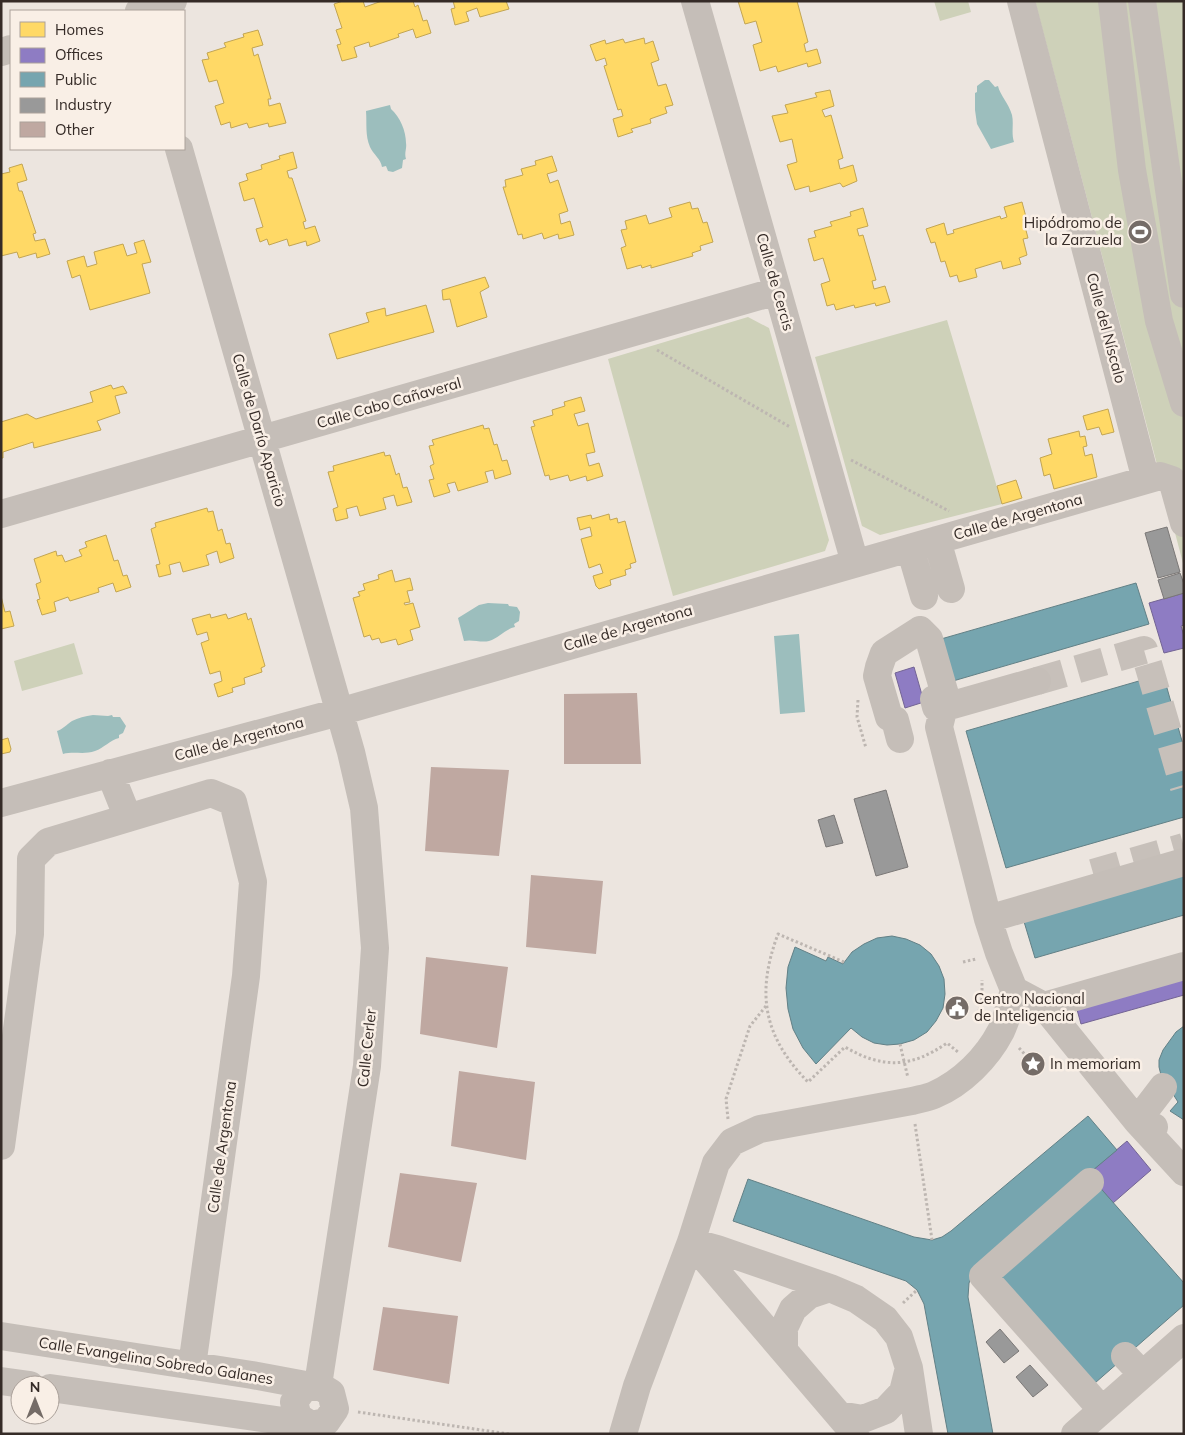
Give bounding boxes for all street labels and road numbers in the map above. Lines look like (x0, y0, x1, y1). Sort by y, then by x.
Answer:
street label: Calle de Cercis (752, 231, 799, 333)
street label: Calle del Níscalo (1083, 271, 1130, 385)
street label: Calle de Darío Aparicio (228, 351, 290, 509)
street label: Calle Cabo Cañaveral (314, 373, 463, 432)
street label: Calle de Argentona (951, 489, 1085, 544)
street label: Calle de Argentona (561, 600, 695, 655)
street label: Calle de Argentona (172, 712, 306, 765)
street label: Calle Cerler (353, 1007, 380, 1088)
street label: Calle de Argentona (203, 1080, 240, 1214)
street label: Calle Evangelina Sobredo Galanes (37, 1333, 275, 1388)

